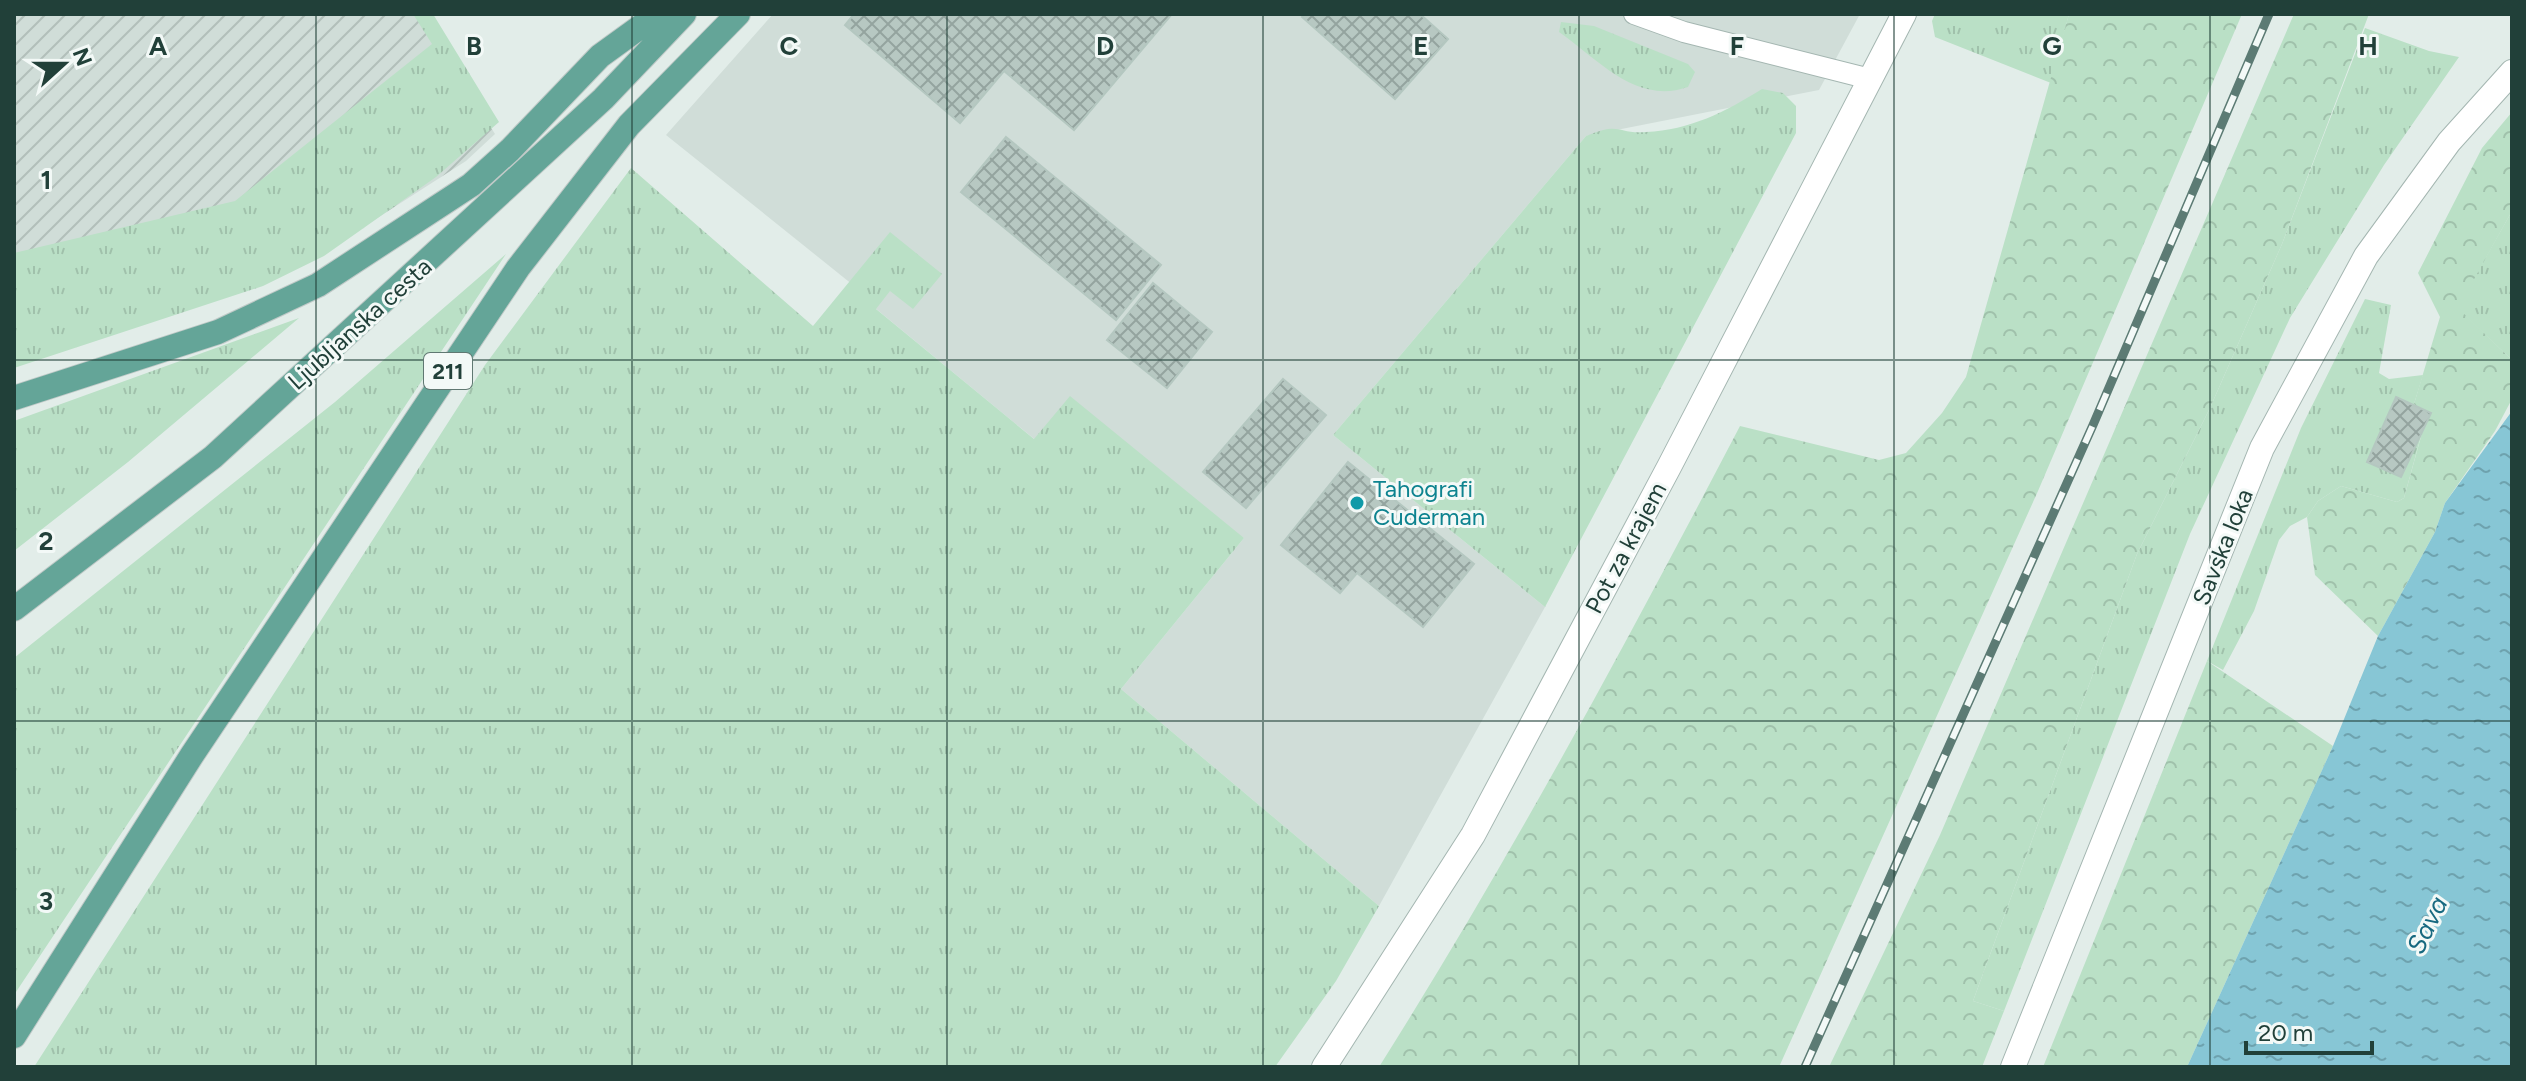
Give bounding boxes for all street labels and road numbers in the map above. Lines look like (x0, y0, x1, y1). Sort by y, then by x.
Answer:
street label: Ljubljanska cesta (282, 252, 437, 396)
road number: 211 (424, 353, 472, 389)
street label: Pot za krajem (1579, 477, 1672, 618)
street label: Savska loka (2186, 484, 2259, 609)

